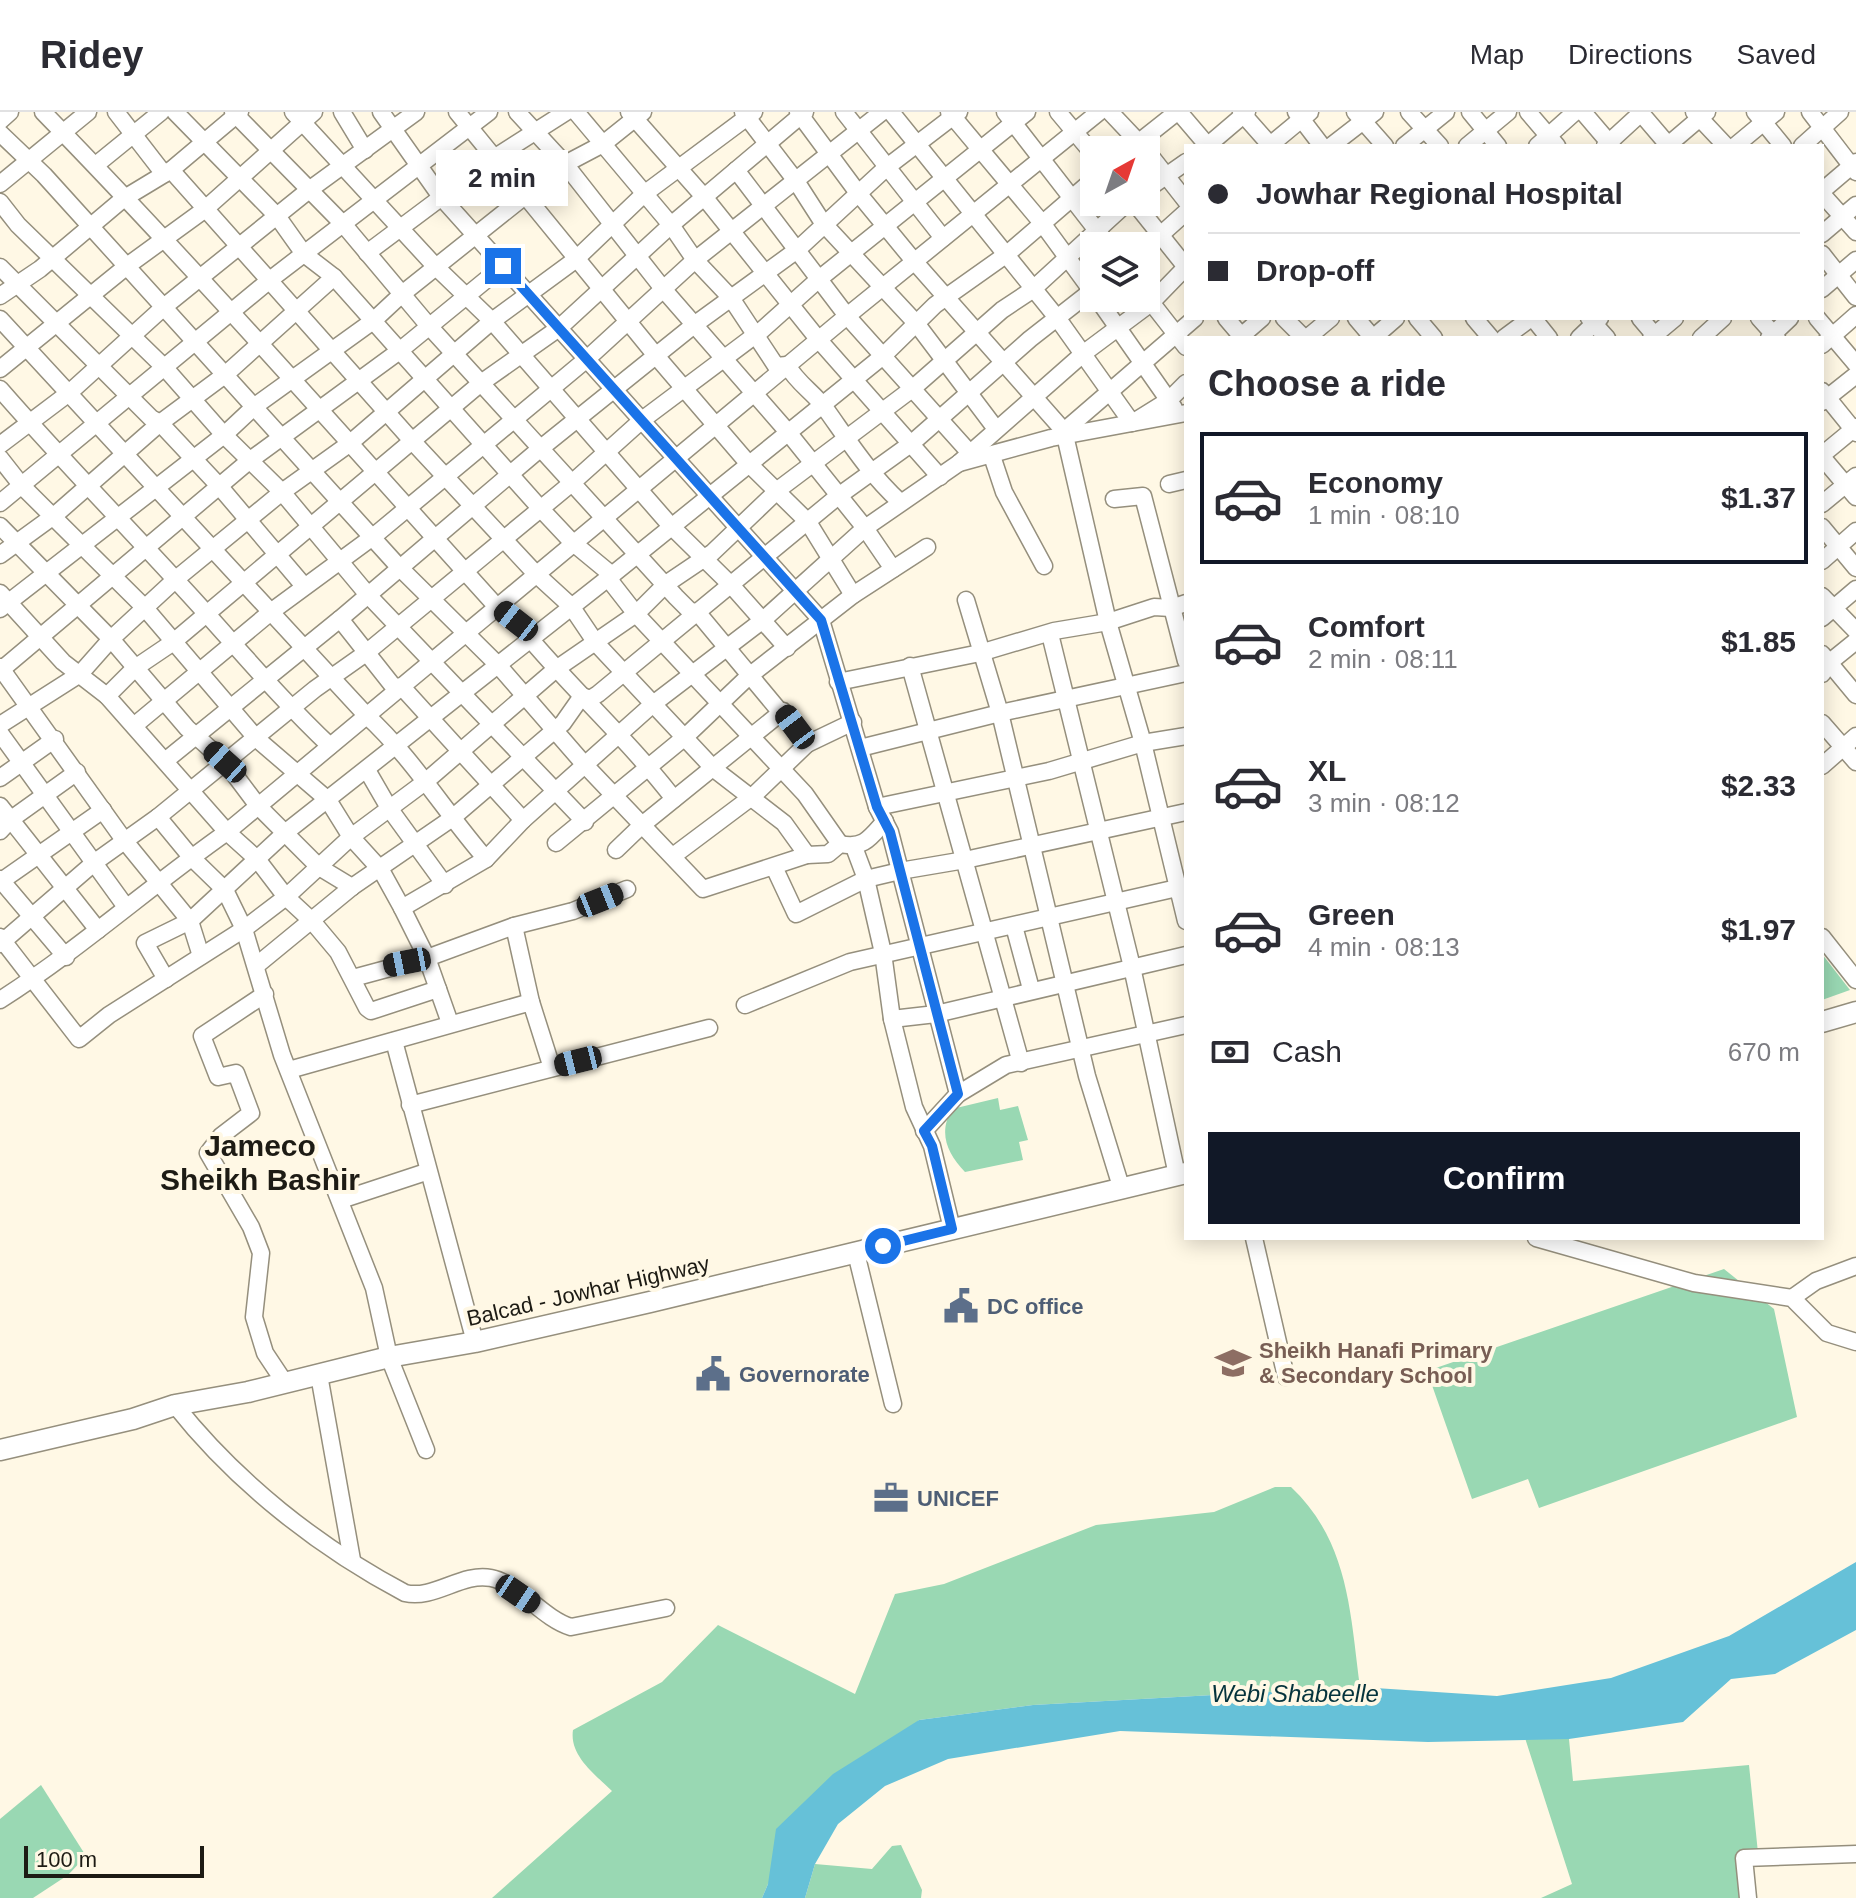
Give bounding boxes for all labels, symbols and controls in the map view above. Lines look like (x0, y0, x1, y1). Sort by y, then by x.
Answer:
text: Ridey (40, 34, 143, 76)
text: Map (1470, 39, 1524, 70)
text: Directions (1568, 39, 1693, 70)
text: Saved (1737, 39, 1816, 70)
north arrow (1080, 136, 1160, 216)
map controls (1080, 136, 1160, 312)
callout: 2 min (437, 150, 569, 206)
text: 2 min (468, 163, 536, 193)
text: Jowhar Regional Hospital (1256, 177, 1623, 210)
button: layers (1080, 232, 1160, 312)
route end (485, 248, 521, 284)
text: Drop-off (1256, 254, 1374, 287)
text: Choose a ride (1208, 363, 1446, 404)
icon: car (1212, 462, 1284, 534)
text: Economy (1308, 466, 1443, 499)
text: $1.37 (1721, 481, 1796, 514)
text: 1 min · 08:10 (1308, 500, 1460, 530)
car (490, 597, 542, 645)
icon: car (1212, 606, 1284, 678)
text: Comfort (1308, 610, 1425, 643)
text: $1.85 (1721, 625, 1796, 658)
text: 2 min · 08:11 (1308, 644, 1458, 674)
car (771, 701, 819, 753)
car (199, 737, 251, 787)
icon: car (1212, 750, 1284, 822)
text: XL (1308, 754, 1346, 787)
text: $2.33 (1721, 769, 1796, 802)
text: 3 min · 08:12 (1308, 788, 1460, 818)
car (573, 880, 627, 920)
icon: car (1212, 894, 1284, 966)
text: Green (1308, 898, 1395, 931)
text: $1.97 (1721, 913, 1796, 946)
text: 4 min · 08:13 (1308, 932, 1460, 962)
car (381, 946, 433, 978)
icon: cash (1208, 1030, 1252, 1074)
text: Cash (1272, 1035, 1342, 1068)
text: 670 m (1728, 1037, 1800, 1067)
car (552, 1044, 604, 1078)
district label: Jameco Sheikh Bashir (160, 1129, 360, 1196)
button: Confirm (1208, 1132, 1800, 1224)
route start (865, 1228, 901, 1264)
street label: Balcad - Jowhar Highway (464, 1251, 712, 1331)
public building icon: DC office (942, 1287, 980, 1325)
place label: DC office (987, 1294, 1084, 1319)
place label: Sheikh Hanafi Primary & Secondary School (1259, 1338, 1493, 1388)
school or university icon: Sheikh Hanafi Primary & Secondary School (1214, 1344, 1252, 1382)
public building icon: Governorate (694, 1355, 732, 1393)
place label: Governorate (739, 1362, 870, 1387)
office icon: UNICEF (872, 1479, 910, 1517)
place label: UNICEF (917, 1486, 999, 1511)
car (491, 1571, 545, 1617)
water label: Webi Shabeelle (1211, 1680, 1379, 1707)
scale bar (24, 1842, 204, 1878)
text: 100 m (36, 1847, 97, 1872)

